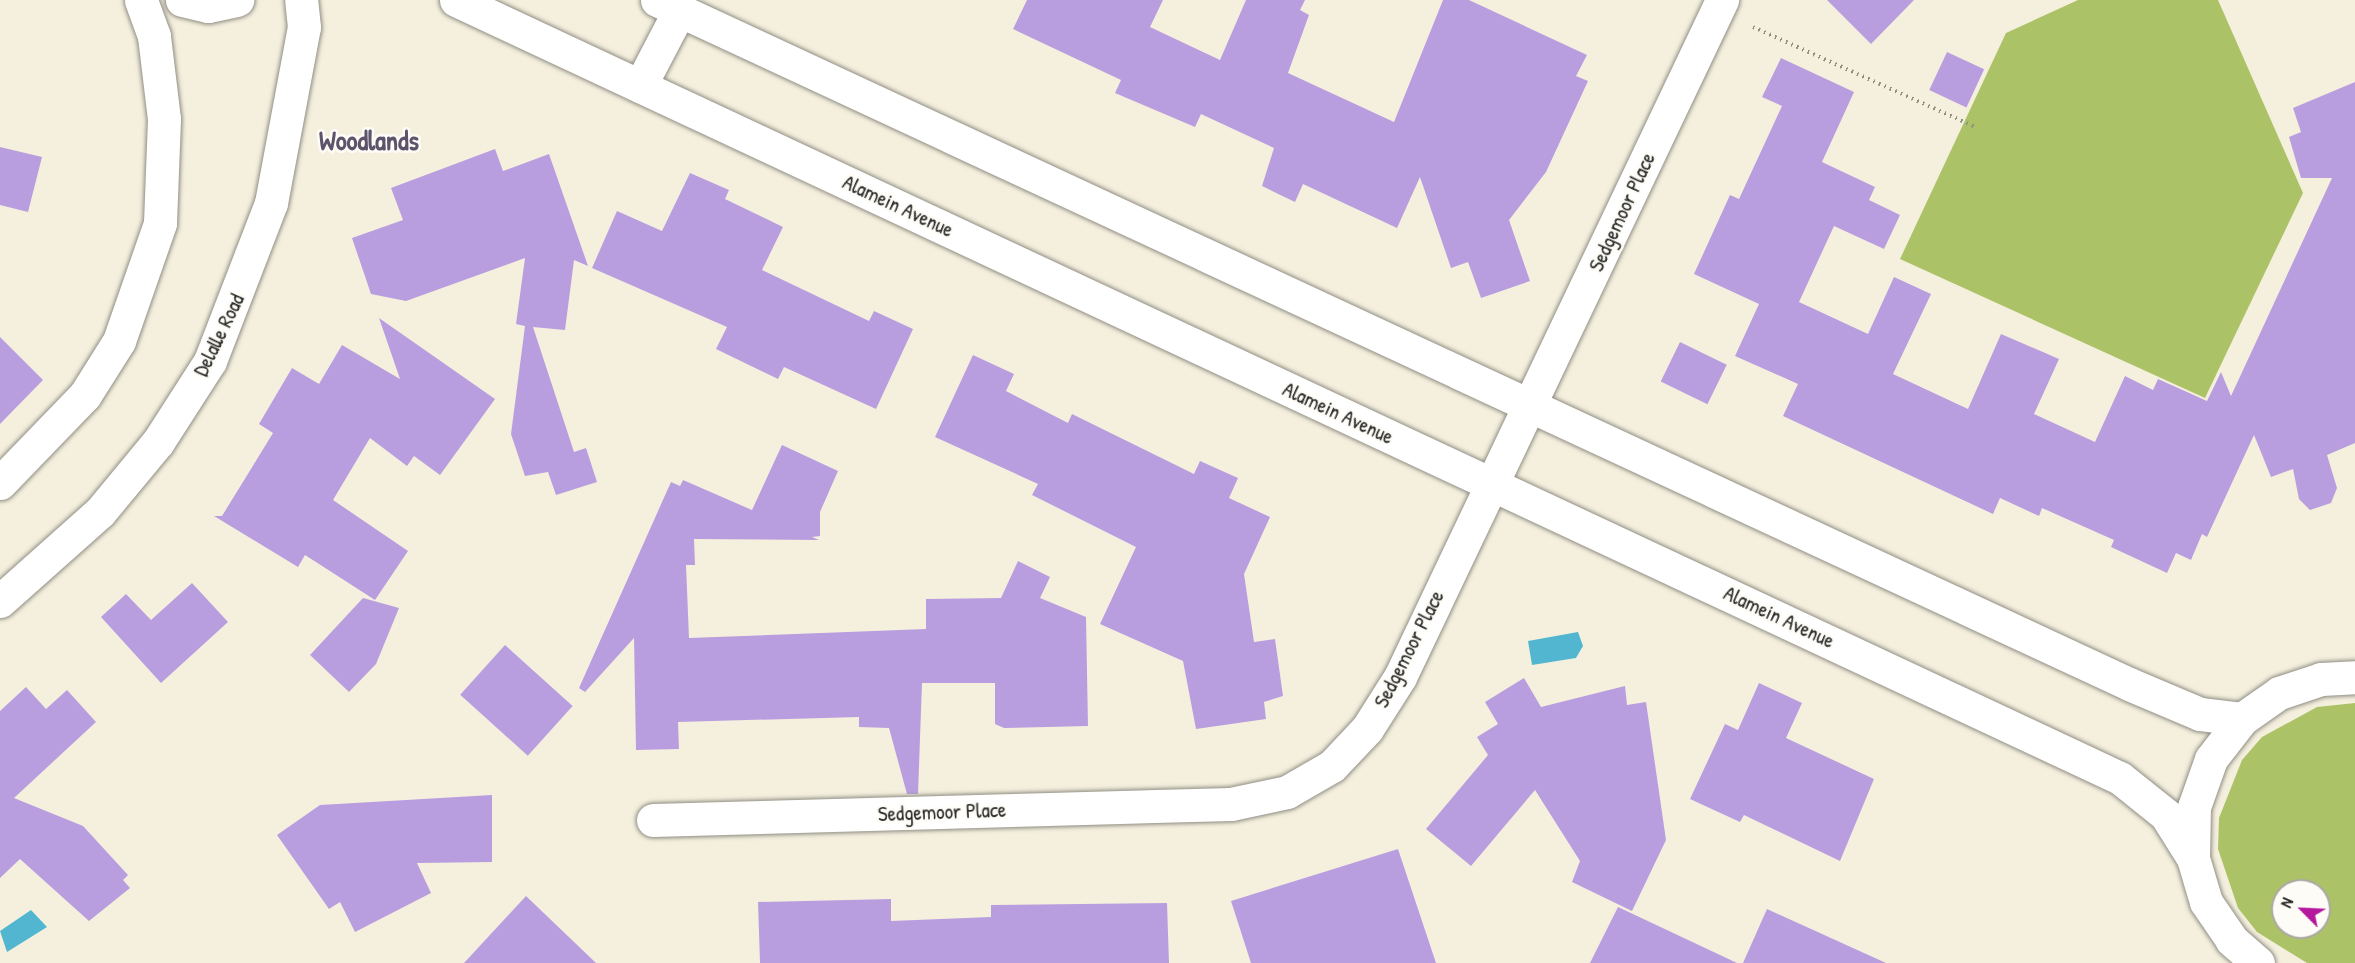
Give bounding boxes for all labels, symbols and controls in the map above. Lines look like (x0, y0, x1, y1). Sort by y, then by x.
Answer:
district label: Woodlands (319, 125, 419, 157)
street label: Sedgemoor Place (1583, 148, 1661, 276)
street label: Alamein Avenue (839, 169, 957, 243)
street label: Delalle Road (188, 290, 250, 380)
street label: Alamein Avenue (1279, 376, 1397, 450)
street label: Alamein Avenue (1720, 580, 1838, 654)
street label: Sedgemoor Place (1369, 586, 1449, 712)
street label: Sedgemoor Place (877, 797, 1007, 827)
north arrow (2271, 879, 2331, 939)
text: N (2275, 894, 2298, 911)

